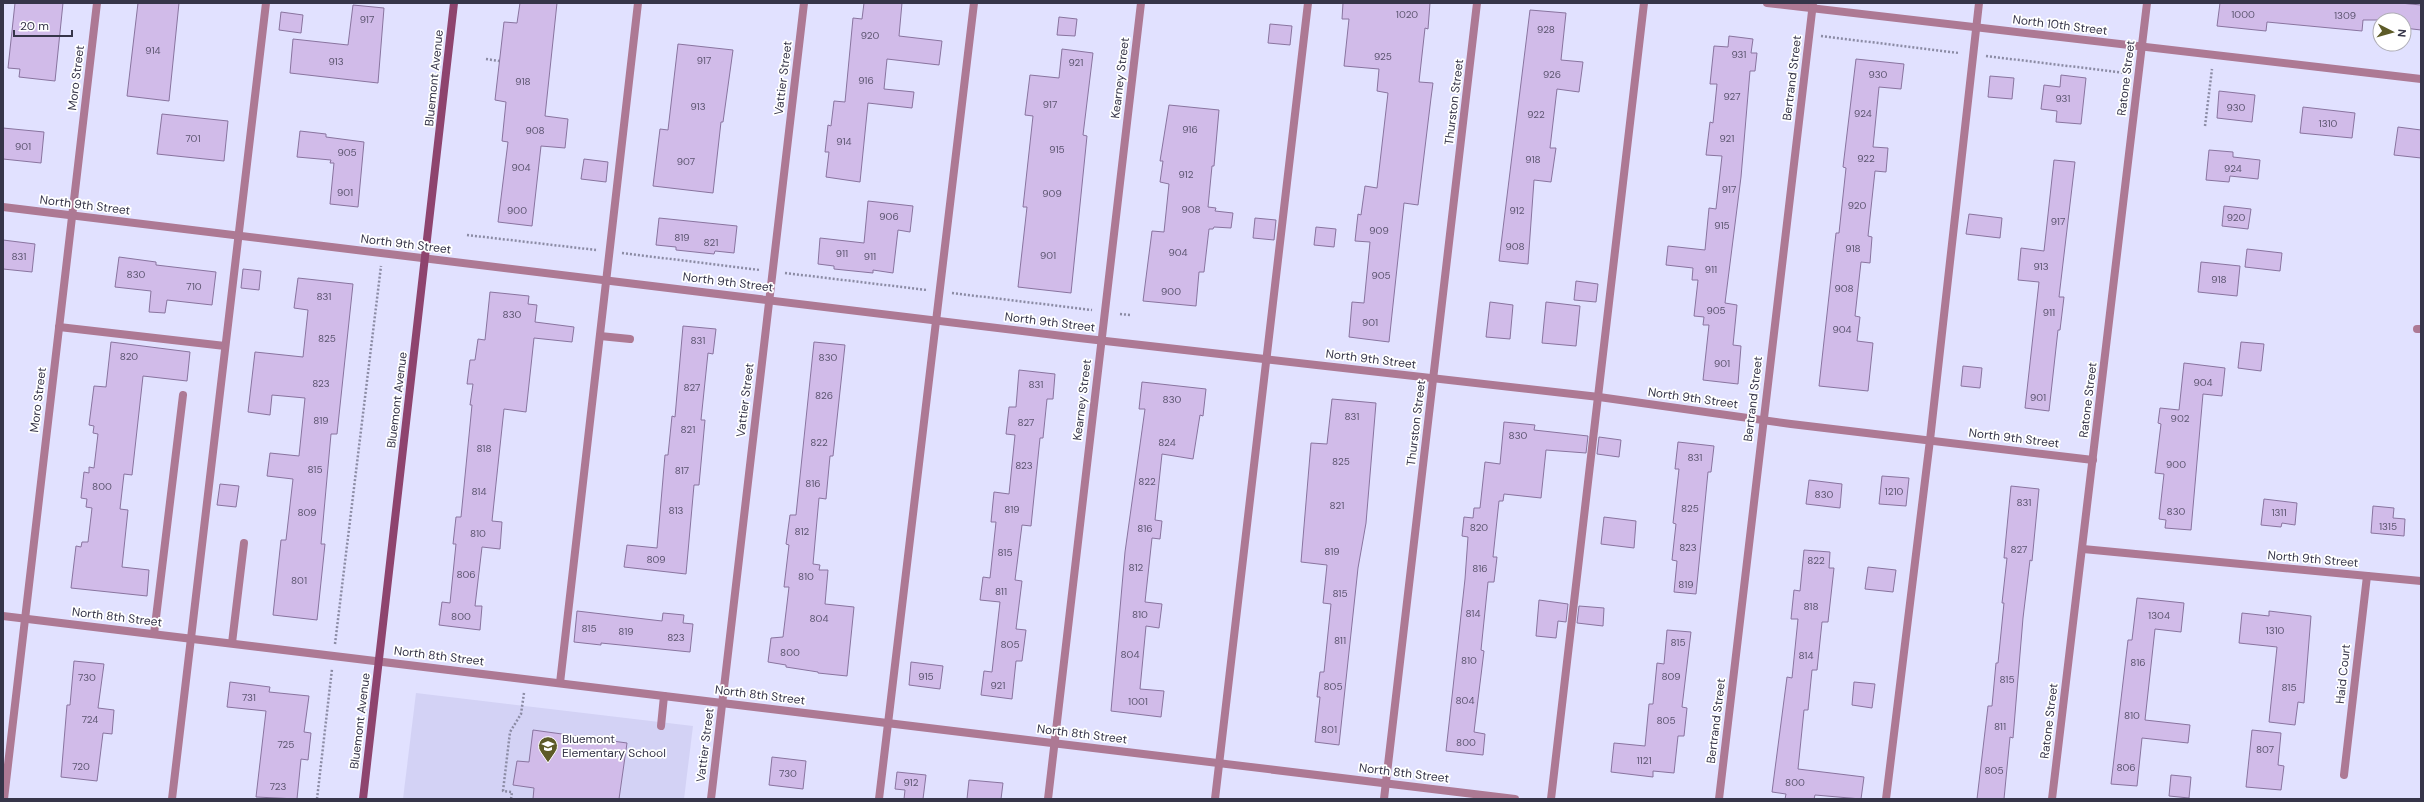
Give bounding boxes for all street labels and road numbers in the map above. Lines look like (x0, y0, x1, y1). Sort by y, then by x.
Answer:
street label: North 10th Street (2012, 11, 2109, 39)
street label: Bluemont Avenue (421, 29, 447, 127)
street label: Bertrand Street (1779, 34, 1805, 122)
street label: Kearney Street (1107, 36, 1133, 120)
street label: Ratone Street (2113, 39, 2139, 117)
street label: Vattier Street (771, 40, 796, 116)
street label: Moro Street (64, 44, 88, 112)
street label: Thurston Street (1441, 58, 1467, 146)
street label: North 9th Street (39, 192, 131, 219)
street label: North 9th Street (360, 231, 452, 258)
street label: North 9th Street (682, 269, 774, 296)
street label: North 9th Street (1004, 309, 1096, 336)
street label: North 9th Street (1325, 346, 1417, 373)
street label: Bluemont Avenue (383, 351, 411, 449)
street label: Bertrand Street (1740, 355, 1766, 443)
street label: Kearney Street (1069, 358, 1095, 442)
street label: Ratone Street (2075, 361, 2101, 439)
street label: Vattier Street (733, 362, 758, 438)
street label: Moro Street (26, 366, 50, 434)
street label: Thurston Street (1403, 379, 1429, 467)
street label: North 9th Street (1647, 384, 1739, 412)
street label: North 9th Street (1968, 425, 2060, 452)
street label: North 9th Street (2267, 547, 2359, 571)
street label: North 8th Street (71, 604, 163, 631)
street label: North 8th Street (393, 643, 485, 670)
street label: Haid Court (2332, 643, 2354, 705)
street label: Bluemont Avenue (346, 672, 374, 770)
street label: Bertrand Street (1703, 677, 1729, 765)
street label: North 8th Street (714, 682, 806, 709)
street label: Ratone Street (2036, 682, 2062, 760)
street label: Vattier Street (693, 707, 718, 783)
street label: North 8th Street (1036, 721, 1128, 748)
street label: North 8th Street (1358, 760, 1450, 787)

